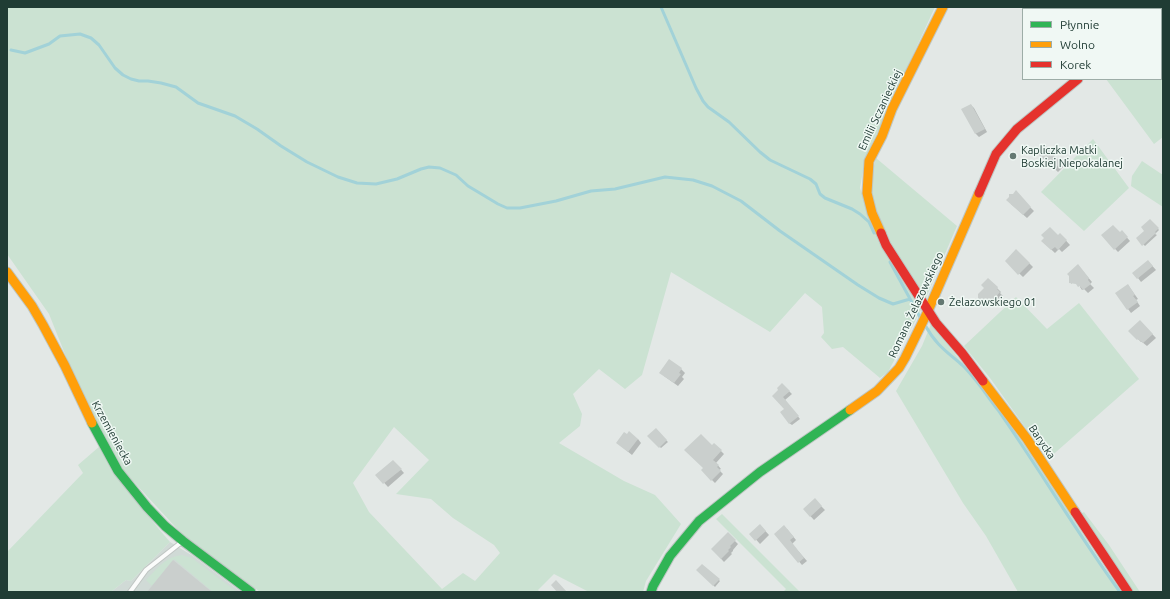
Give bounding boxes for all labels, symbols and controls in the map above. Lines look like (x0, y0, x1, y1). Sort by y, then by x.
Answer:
legend (1022, 8, 1162, 80)
text: Płynnie (1060, 18, 1099, 31)
text: Wolno (1060, 38, 1095, 51)
text: Korek (1060, 58, 1091, 71)
street label: Emilii Sczanieckiej (855, 67, 905, 153)
place label: Kapliczka Matki Boskiej Niepokalanej (1021, 143, 1123, 169)
marker: Kapliczka Matki Boskiej Niepokalanej (1008, 151, 1018, 161)
street label: Romana Żelazowskiego (886, 250, 946, 360)
place label: Żelazowskiego 01 (949, 295, 1037, 309)
marker: Żelazowskiego 01 (936, 297, 946, 307)
street label: Krzemieniecka (89, 399, 135, 467)
street label: Barycka (1026, 422, 1058, 462)

